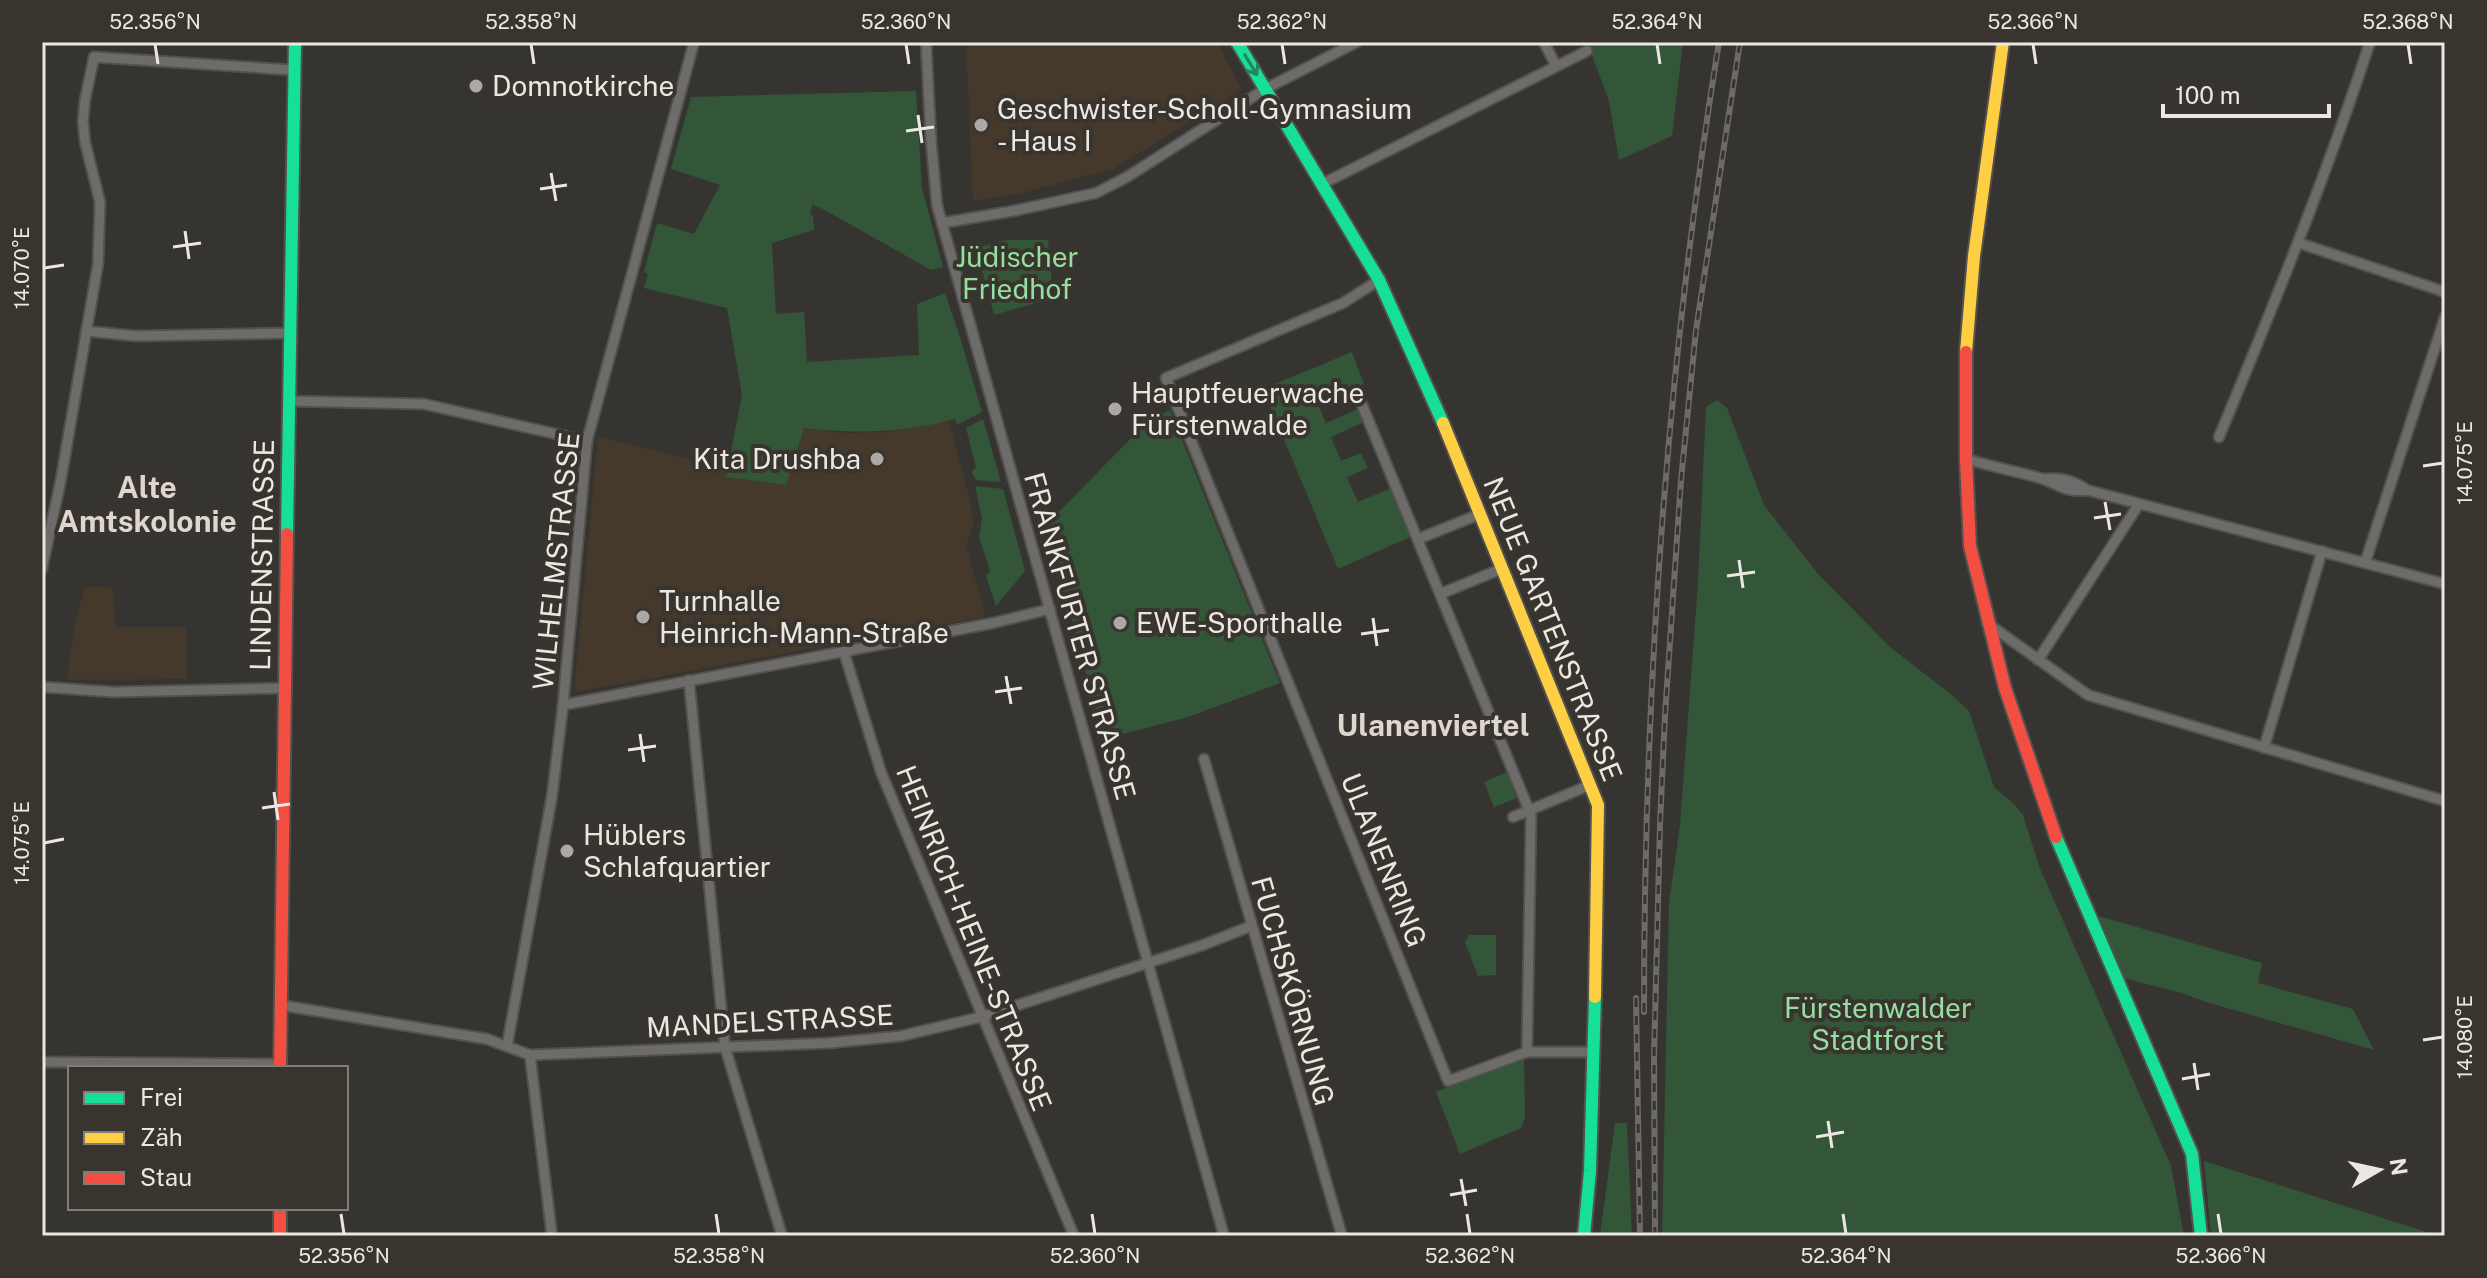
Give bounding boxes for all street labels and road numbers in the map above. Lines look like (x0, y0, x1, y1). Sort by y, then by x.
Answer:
street label: WILHELMSTRASSE (526, 430, 585, 692)
street label: LINDENSTRASSE (243, 439, 280, 671)
street label: FRANKFURTER STRASSE (1018, 468, 1143, 803)
street label: NEUE GARTENSTRASSE (1477, 472, 1630, 786)
street label: HEINRICH-HEINE-STRASSE (890, 760, 1059, 1115)
street label: ULANENRING (1335, 768, 1434, 951)
street label: FUCHSKÖRNUNG (1245, 873, 1342, 1109)
street label: MANDELSTRASSE (645, 998, 895, 1043)

